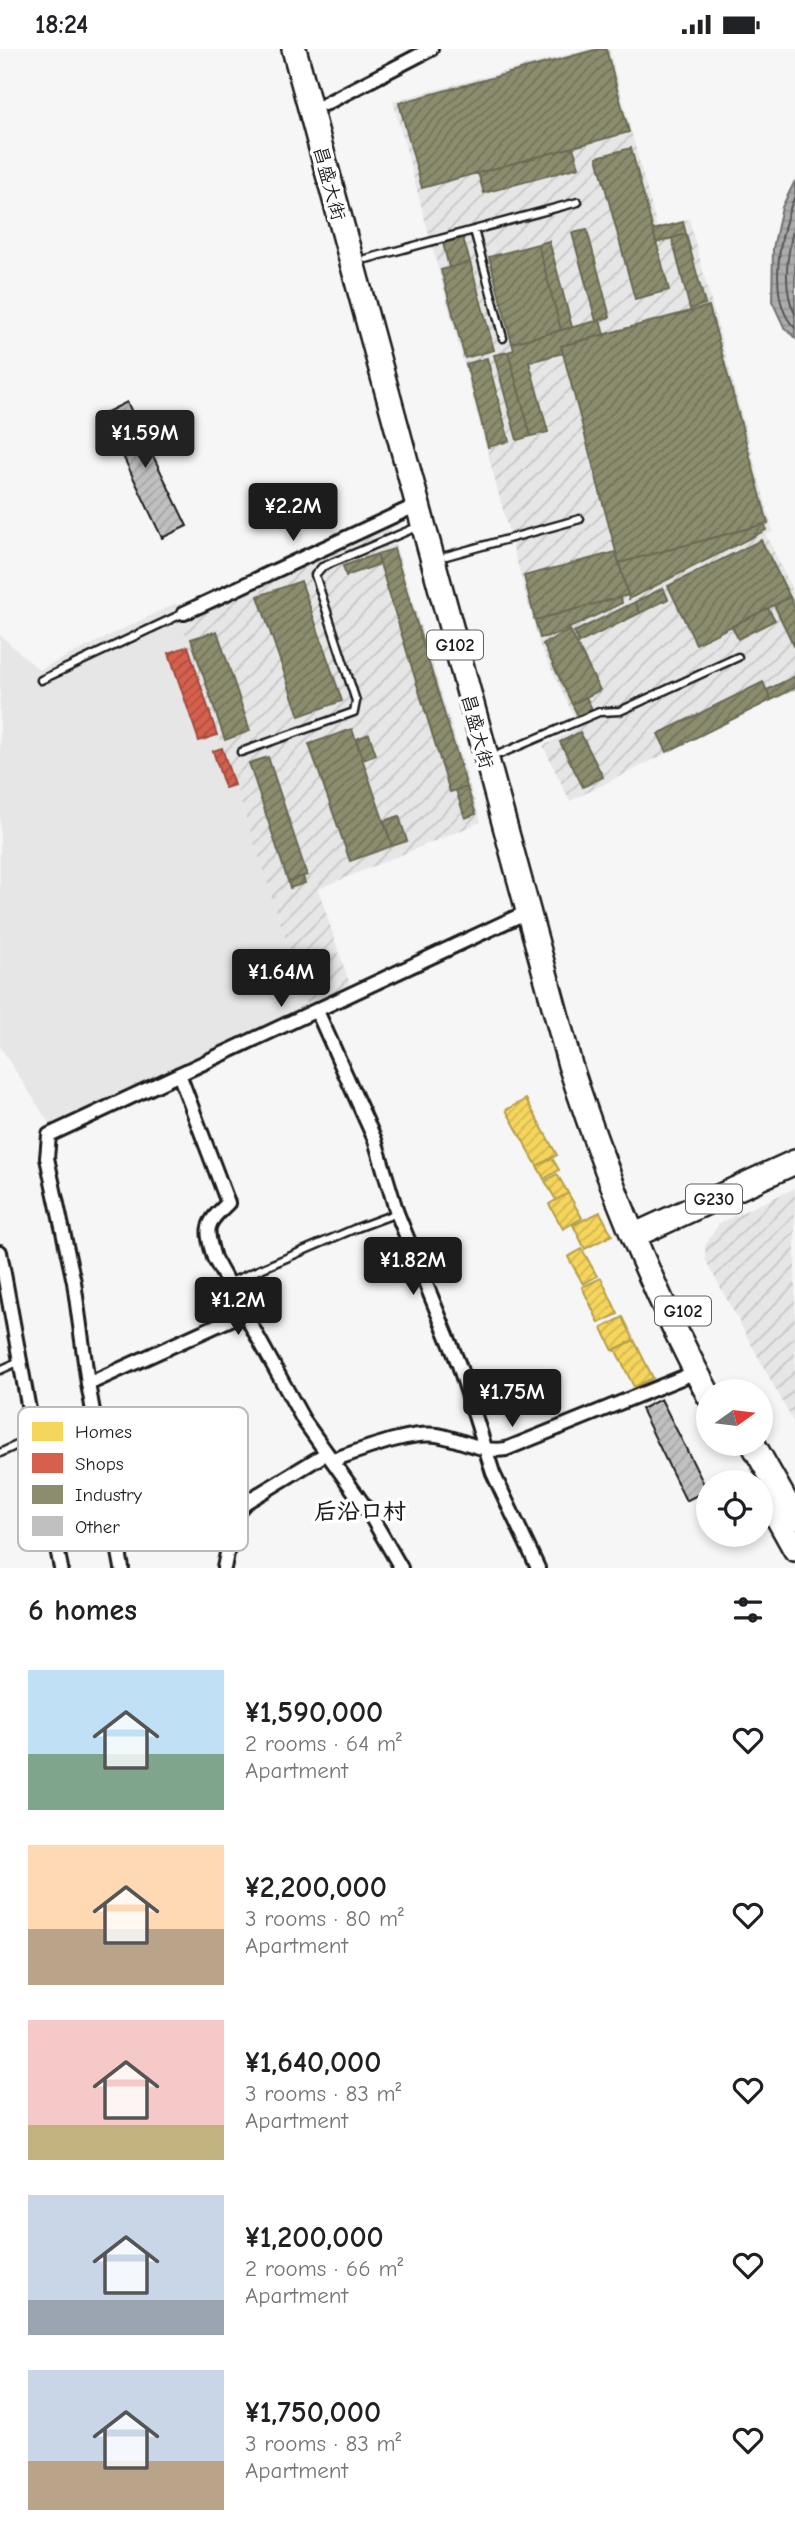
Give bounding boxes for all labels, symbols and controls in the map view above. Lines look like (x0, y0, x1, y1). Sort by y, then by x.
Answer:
text: 18:24 (35, 10, 88, 40)
street label: 昌盛大街 (309, 144, 349, 223)
pin: ¥1.59M (88, 411, 202, 470)
text: ¥1.59M (111, 419, 179, 446)
pin: ¥2.2M (244, 483, 342, 543)
text: ¥2.2M (265, 492, 321, 519)
road number: G102 (427, 631, 483, 659)
street label: 昌盛大街 (457, 692, 497, 771)
pin: ¥1.64M (224, 949, 338, 1009)
text: ¥1.64M (248, 958, 314, 985)
road number: G230 (686, 1184, 742, 1213)
pin: ¥1.82M (356, 1237, 470, 1297)
text: ¥1.82M (380, 1246, 446, 1273)
pin: ¥1.2M (189, 1277, 287, 1337)
text: ¥1.2M (211, 1286, 265, 1313)
road number: G102 (655, 1296, 711, 1325)
pin: ¥1.75M (455, 1369, 569, 1429)
text: ¥1.75M (479, 1378, 545, 1405)
north arrow (696, 1379, 774, 1456)
map controls (696, 1379, 773, 1547)
legend (18, 1407, 248, 1551)
text: Homes (75, 1421, 132, 1443)
text: Shops (75, 1453, 124, 1475)
button: locate (696, 1470, 773, 1547)
text: Industry (75, 1484, 143, 1506)
district label: 后沿口村 (314, 1498, 406, 1525)
text: Other (75, 1516, 120, 1538)
icon: filters (729, 1591, 767, 1629)
text: 6 homes (28, 1593, 137, 1628)
text: ¥1,590,000 (245, 1695, 383, 1730)
icon: home (84, 1698, 168, 1782)
icon: heart (729, 1721, 767, 1759)
text: 2 rooms · 64 m² (245, 1730, 402, 1757)
text: Apartment (245, 1757, 348, 1784)
text: ¥2,200,000 (245, 1870, 387, 1905)
icon: home (84, 1873, 168, 1957)
icon: heart (729, 1896, 767, 1934)
text: 3 rooms · 80 m² (245, 1905, 404, 1932)
text: Apartment (245, 1932, 348, 1959)
text: ¥1,640,000 (245, 2045, 381, 2080)
icon: home (84, 2048, 168, 2132)
icon: heart (729, 2071, 767, 2109)
text: 3 rooms · 83 m² (245, 2080, 401, 2107)
text: Apartment (245, 2107, 348, 2134)
text: ¥1,200,000 (245, 2220, 384, 2255)
icon: home (84, 2223, 168, 2307)
icon: heart (729, 2246, 767, 2284)
text: 2 rooms · 66 m² (245, 2255, 403, 2282)
text: Apartment (245, 2282, 348, 2309)
text: ¥1,750,000 (245, 2395, 381, 2430)
icon: home (84, 2398, 168, 2482)
icon: heart (729, 2421, 767, 2459)
text: 3 rooms · 83 m² (245, 2430, 401, 2457)
text: Apartment (245, 2457, 348, 2484)

